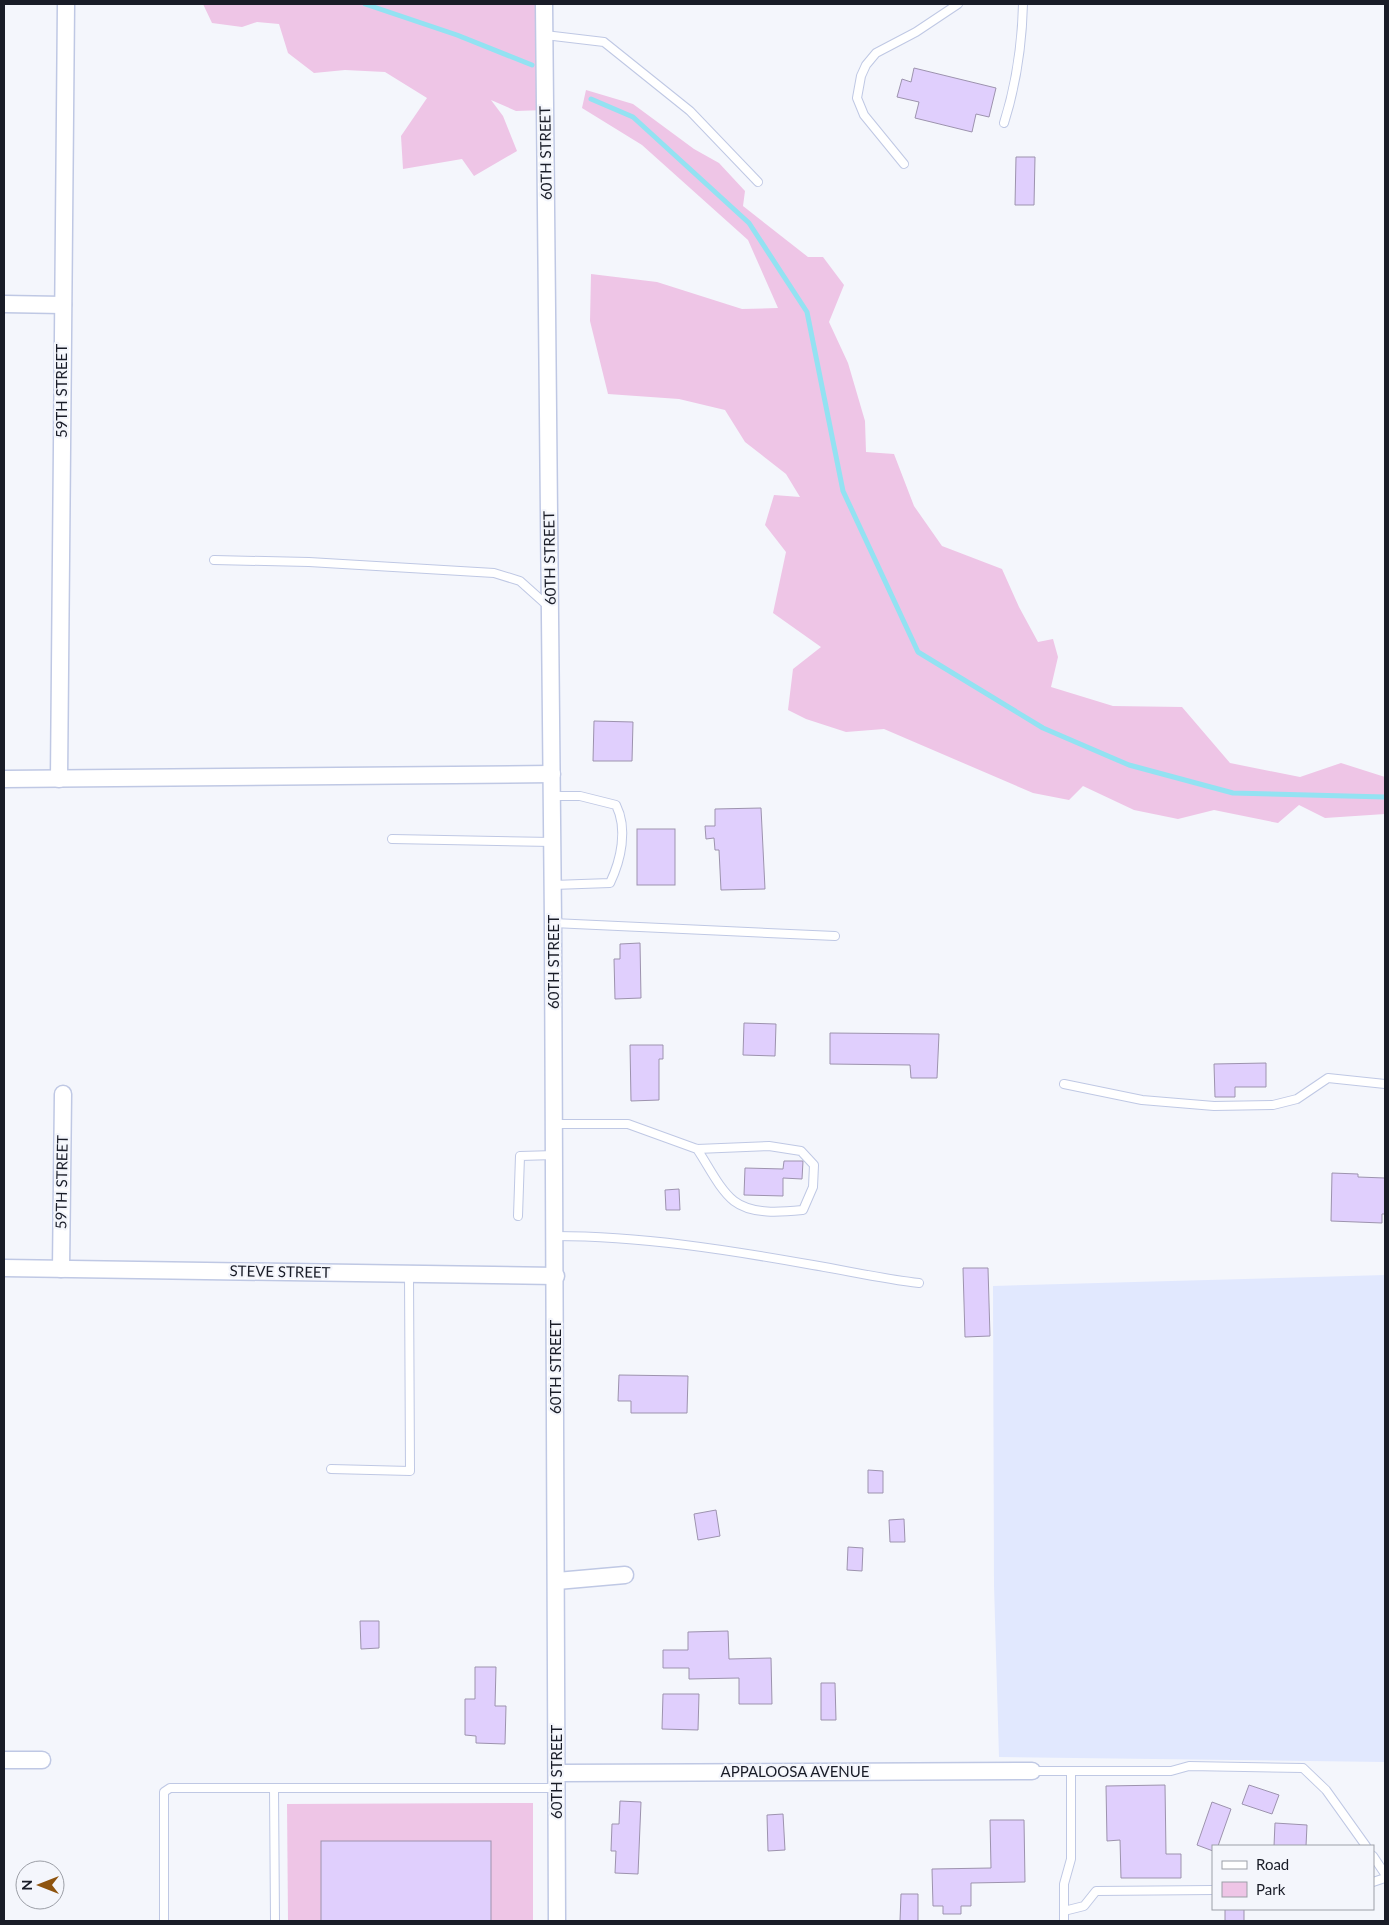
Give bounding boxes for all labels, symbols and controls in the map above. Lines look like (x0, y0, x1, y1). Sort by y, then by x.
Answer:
street label: 60TH STREET (535, 106, 555, 200)
street label: 59TH STREET (52, 344, 70, 438)
street label: 60TH STREET (539, 511, 559, 605)
street label: 60TH STREET (544, 915, 562, 1009)
street label: 59TH STREET (51, 1135, 71, 1229)
street label: STEVE STREET (229, 1261, 331, 1281)
street label: 60TH STREET (546, 1320, 564, 1414)
street label: 60TH STREET (547, 1725, 565, 1819)
street label: APPALOOSA AVENUE (720, 1762, 870, 1780)
legend (1212, 1845, 1374, 1910)
text: Road (1256, 1855, 1289, 1873)
north arrow (15, 1860, 65, 1910)
text: N (18, 1880, 35, 1890)
text: Park (1256, 1880, 1286, 1898)

